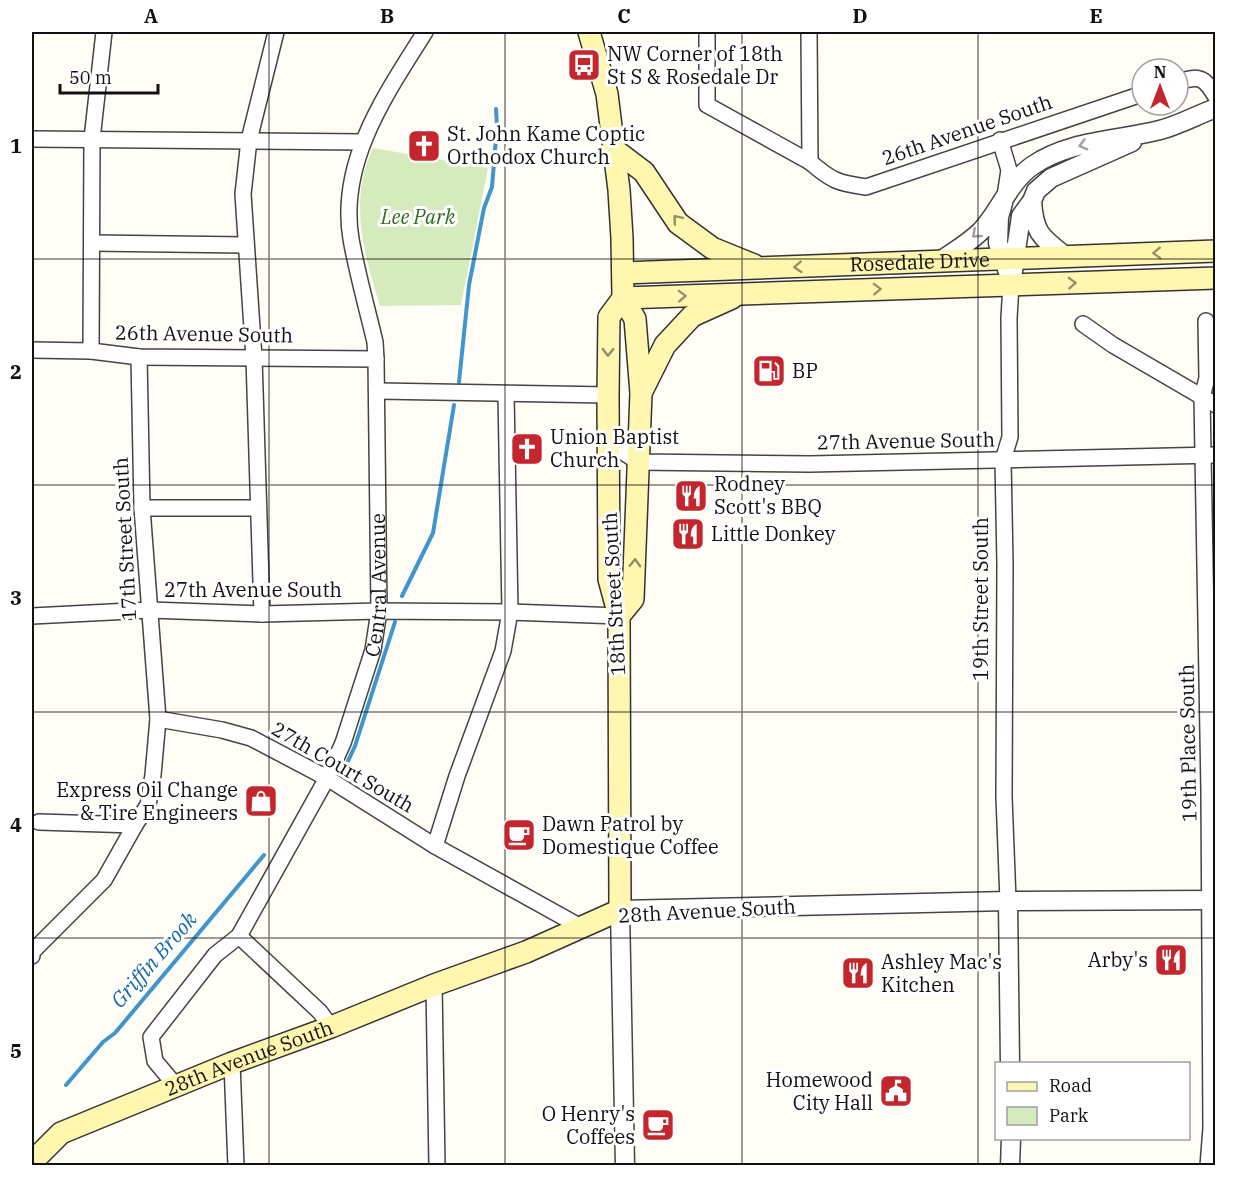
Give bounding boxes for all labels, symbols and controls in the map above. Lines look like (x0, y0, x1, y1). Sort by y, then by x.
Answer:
text: A (144, 2, 158, 29)
text: B (380, 2, 394, 29)
text: C (617, 2, 631, 29)
text: D (852, 2, 868, 29)
text: E (1089, 2, 1103, 29)
place label: NW Corner of 18th St S & Rosedale Dr (607, 40, 783, 90)
bus stop icon: NW Corner of 18th St S & Rosedale Dr (566, 47, 602, 83)
scale bar (60, 57, 158, 95)
north arrow (1130, 57, 1190, 117)
text: N (1154, 62, 1166, 82)
text: 50 m (69, 66, 112, 89)
street label: 26th Avenue South (878, 88, 1055, 171)
place label: St. John Kame Coptic Orthodox Church (447, 120, 645, 170)
church icon: St. John Kame Coptic Orthodox Church (406, 128, 442, 164)
text: 1 (10, 132, 22, 159)
one-way arrow (1078, 138, 1089, 150)
park label: Lee Park (380, 203, 456, 230)
one-way arrow (674, 215, 685, 226)
one-way arrow (972, 226, 983, 237)
street label: Rosedale Drive (849, 245, 990, 278)
one-way arrow (1153, 246, 1162, 259)
one-way arrow (794, 260, 803, 273)
one-way arrow (1067, 277, 1076, 289)
one-way arrow (872, 283, 881, 295)
one-way arrow (677, 290, 686, 302)
street label: 26th Avenue South (115, 318, 293, 349)
one-way arrow (602, 347, 615, 356)
fuel station icon: BP (751, 353, 787, 389)
place label: BP (792, 357, 818, 384)
text: 2 (10, 358, 22, 385)
place label: Union Baptist Church (550, 423, 679, 473)
street label: 27th Avenue South (817, 425, 995, 456)
church icon: Union Baptist Church (509, 431, 545, 467)
street label: 17th Street South (107, 456, 142, 622)
place label: Rodney Scott's BBQ (714, 470, 822, 520)
restaurant icon: Rodney Scott's BBQ (673, 478, 709, 514)
street label: 18th Street South (596, 511, 631, 677)
street label: Central Avenue (358, 513, 392, 660)
restaurant icon: Little Donkey (670, 516, 706, 552)
street label: 19th Street South (967, 517, 994, 681)
place label: Little Donkey (711, 520, 836, 547)
one-way arrow (629, 558, 642, 567)
street label: 27th Avenue South (164, 576, 342, 603)
text: 3 (10, 584, 22, 611)
street label: 19th Place South (1173, 664, 1202, 822)
street label: 27th Court South (267, 715, 419, 818)
place label: Express Oil Change & Tire Engineers (56, 776, 238, 826)
shop icon: Express Oil Change & Tire Engineers (243, 783, 279, 819)
place label: Dawn Patrol by Domestique Coffee (542, 810, 719, 860)
text: 4 (10, 811, 22, 838)
cafe icon: Dawn Patrol by Domestique Coffee (501, 817, 537, 853)
street label: 28th Avenue South (617, 892, 797, 929)
water label: Griffin Brook (104, 905, 203, 1013)
restaurant icon: Arby's (1153, 942, 1189, 978)
place label: Arby's (1088, 946, 1148, 973)
place label: Ashley Mac's Kitchen (881, 948, 1002, 998)
restaurant icon: Ashley Mac's Kitchen (840, 955, 876, 991)
street label: 28th Avenue South (160, 1013, 337, 1102)
text: 5 (10, 1037, 22, 1064)
legend (995, 1062, 1190, 1140)
place label: Homewood City Hall (766, 1066, 873, 1116)
public building icon: Homewood City Hall (878, 1073, 914, 1109)
text: Road (1049, 1074, 1092, 1097)
place label: O Henry's Coffees (542, 1100, 635, 1150)
text: Park (1049, 1104, 1089, 1127)
cafe icon: O Henry's Coffees (640, 1107, 676, 1143)

